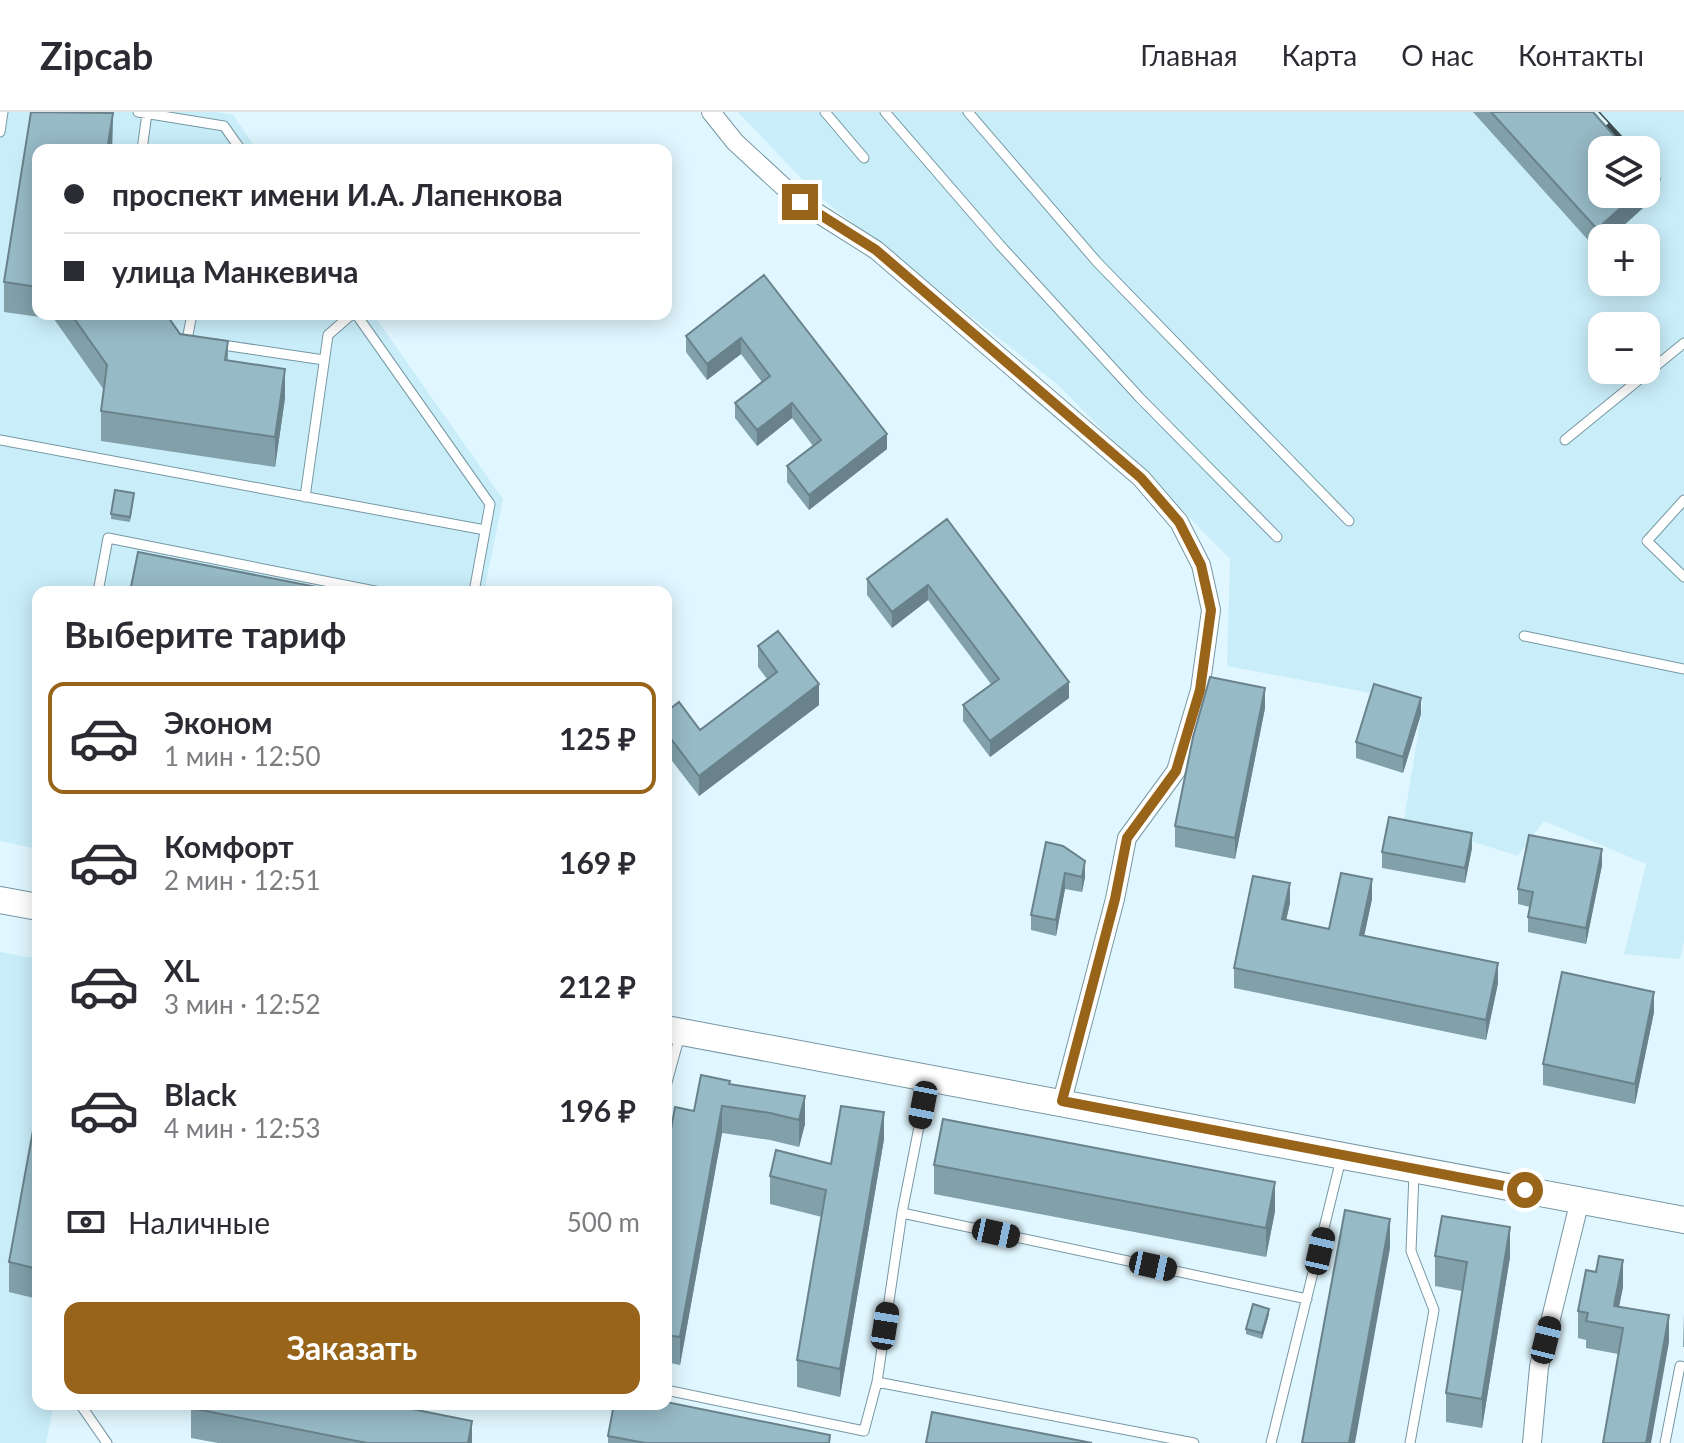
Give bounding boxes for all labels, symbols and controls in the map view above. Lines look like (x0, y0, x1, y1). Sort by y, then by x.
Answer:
text: Zipcab (40, 32, 153, 78)
text: Главная (1140, 38, 1238, 72)
text: Карта (1282, 38, 1357, 72)
text: О нас (1401, 38, 1474, 72)
text: Контакты (1518, 38, 1644, 72)
map controls (1588, 136, 1660, 384)
button: layers (1588, 136, 1660, 208)
text: проспект имени И.А. Лапенкова (112, 176, 563, 212)
route end (782, 184, 818, 220)
button: + (1588, 224, 1660, 296)
text: улица Манкевича (112, 253, 358, 289)
button: − (1588, 312, 1660, 384)
text: Выберите тариф (64, 612, 346, 656)
icon: car (68, 702, 140, 774)
text: Эконом (164, 704, 273, 740)
text: 125 ₽ (559, 720, 636, 756)
text: 1 мин · 12:50 (164, 740, 321, 772)
icon: car (68, 826, 140, 898)
text: Комфорт (164, 828, 294, 864)
text: 169 ₽ (559, 844, 636, 880)
text: 2 мин · 12:51 (164, 864, 321, 896)
icon: car (68, 950, 140, 1022)
text: XL (164, 952, 200, 988)
text: 212 ₽ (559, 968, 636, 1004)
text: 3 мин · 12:52 (164, 988, 321, 1020)
icon: car (68, 1074, 140, 1146)
text: Black (164, 1076, 237, 1112)
car (907, 1079, 939, 1131)
text: 196 ₽ (559, 1092, 636, 1128)
text: 4 мин · 12:53 (164, 1112, 321, 1144)
route start (1507, 1172, 1543, 1208)
icon: cash (64, 1200, 108, 1244)
text: Наличные (128, 1204, 270, 1240)
text: 500 m (567, 1206, 640, 1238)
car (970, 1216, 1022, 1250)
car (1303, 1225, 1337, 1277)
car (1127, 1249, 1179, 1283)
car (869, 1300, 901, 1352)
button: Заказать (64, 1302, 640, 1394)
car (1529, 1314, 1563, 1366)

